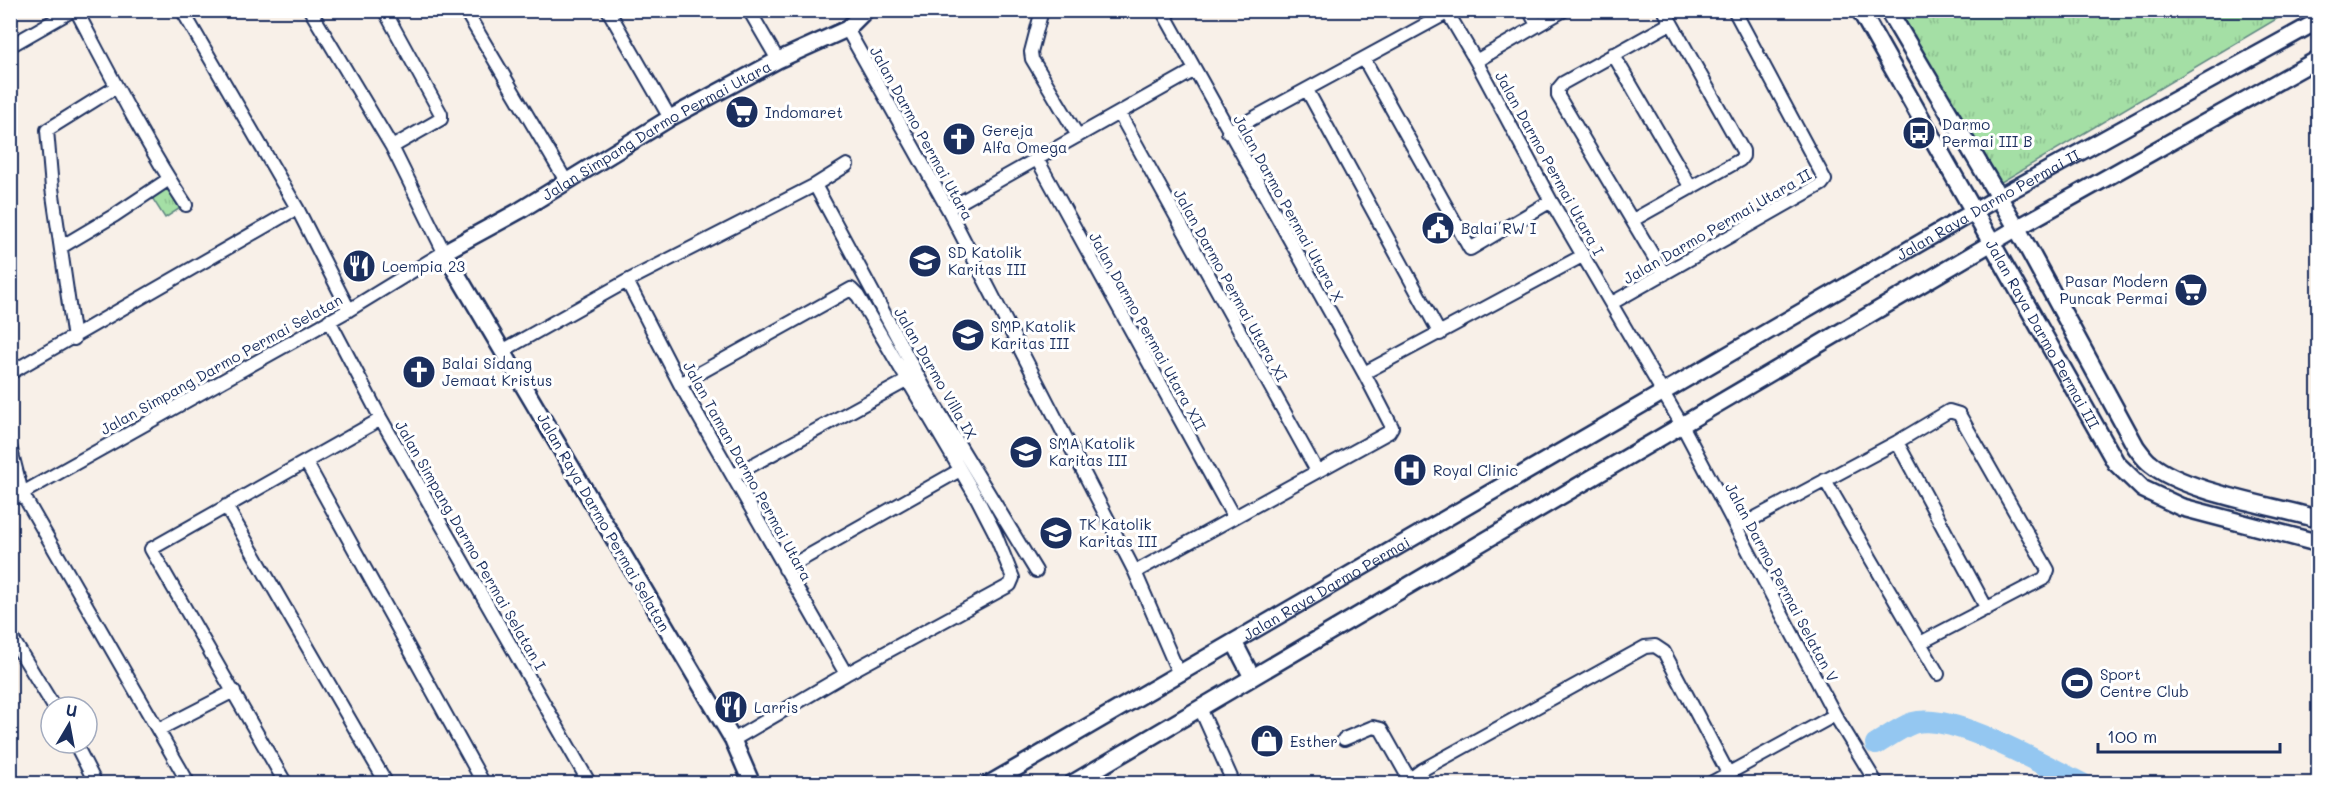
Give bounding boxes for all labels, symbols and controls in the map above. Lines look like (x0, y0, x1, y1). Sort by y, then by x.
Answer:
street label: Jalan Darmo Permai Utara (866, 42, 978, 224)
street label: Jalan Simpang Darmo Permai Utara (538, 56, 774, 205)
street label: Jalan Darmo Permai Utara I (1491, 67, 1609, 259)
supermarket icon: Indomaret (724, 94, 760, 130)
place label: Indomaret (765, 102, 843, 122)
street label: Jalan Darmo Permai Utara X (1229, 111, 1349, 305)
place label: Darmo Permai III B (1942, 114, 2033, 151)
bus stop icon: Darmo Permai III B (1901, 115, 1937, 151)
place label: Gereja Alfa Omega (982, 120, 1067, 157)
church icon: Gereja Alfa Omega (941, 121, 977, 157)
street label: Jalan Raya Darmo Permai II (1893, 144, 2084, 264)
street label: Jalan Darmo Permai Utara II (1619, 164, 1815, 288)
street label: Jalan Darmo Permai Utara XI (1170, 185, 1293, 385)
public building icon: Balai RW I (1420, 210, 1456, 246)
place label: Balai RW I (1461, 218, 1537, 238)
street label: Jalan Darmo Permai Utara XII (1085, 228, 1211, 434)
street label: Jalan Raya Darmo Permai III (1982, 236, 2105, 432)
place label: SD Katolik Karitas III (948, 242, 1027, 279)
school or university icon: SD Katolik Karitas III (907, 243, 943, 279)
restaurant icon: Loempia 23 (341, 248, 377, 284)
place label: Loempia 23 (382, 256, 465, 276)
place label: Pasar Modern Puncak Permai (2060, 271, 2168, 308)
supermarket icon: Pasar Modern Puncak Permai (2173, 272, 2209, 308)
street label: Jalan Simpang Darmo Permai Selatan (96, 289, 346, 439)
street label: Jalan Darmo Villa IX (890, 303, 982, 443)
place label: SMP Katolik Karitas III (991, 316, 1076, 353)
school or university icon: SMP Katolik Karitas III (950, 317, 986, 353)
place label: Balai Sidang Jemaat Kristus (442, 353, 552, 390)
church icon: Balai Sidang Jemaat Kristus (401, 354, 437, 390)
street label: Jalan Taman Darmo Permai Utara (679, 358, 817, 584)
street label: Jalan Raya Darmo Permai Selatan (533, 409, 675, 635)
street label: Jalan Simpang Darmo Permai Selatan I (391, 417, 551, 674)
place label: SMA Katolik Karitas III (1049, 433, 1135, 470)
school or university icon: SMA Katolik Karitas III (1008, 434, 1044, 470)
hospital icon: Royal Clinic (1392, 452, 1428, 488)
place label: Royal Clinic (1433, 460, 1518, 480)
street label: Jalan Darmo Permai Selatan V (1721, 479, 1843, 685)
place label: TK Katolik Karitas III (1079, 514, 1158, 551)
school or university icon: TK Katolik Karitas III (1038, 515, 1074, 551)
street label: Jalan Raya Darmo Permai (1239, 532, 1413, 644)
place label: Sport Centre Club (2100, 664, 2189, 701)
sports icon: Sport Centre Club (2059, 665, 2095, 701)
restaurant icon: Larris (713, 689, 749, 725)
north arrow (39, 695, 99, 755)
place label: Larris (754, 697, 798, 717)
text: U (64, 698, 79, 721)
scale bar (2098, 716, 2280, 754)
shop icon: Esther (1249, 723, 1285, 759)
text: 100 m (2107, 724, 2157, 748)
place label: Esther (1290, 731, 1338, 751)

